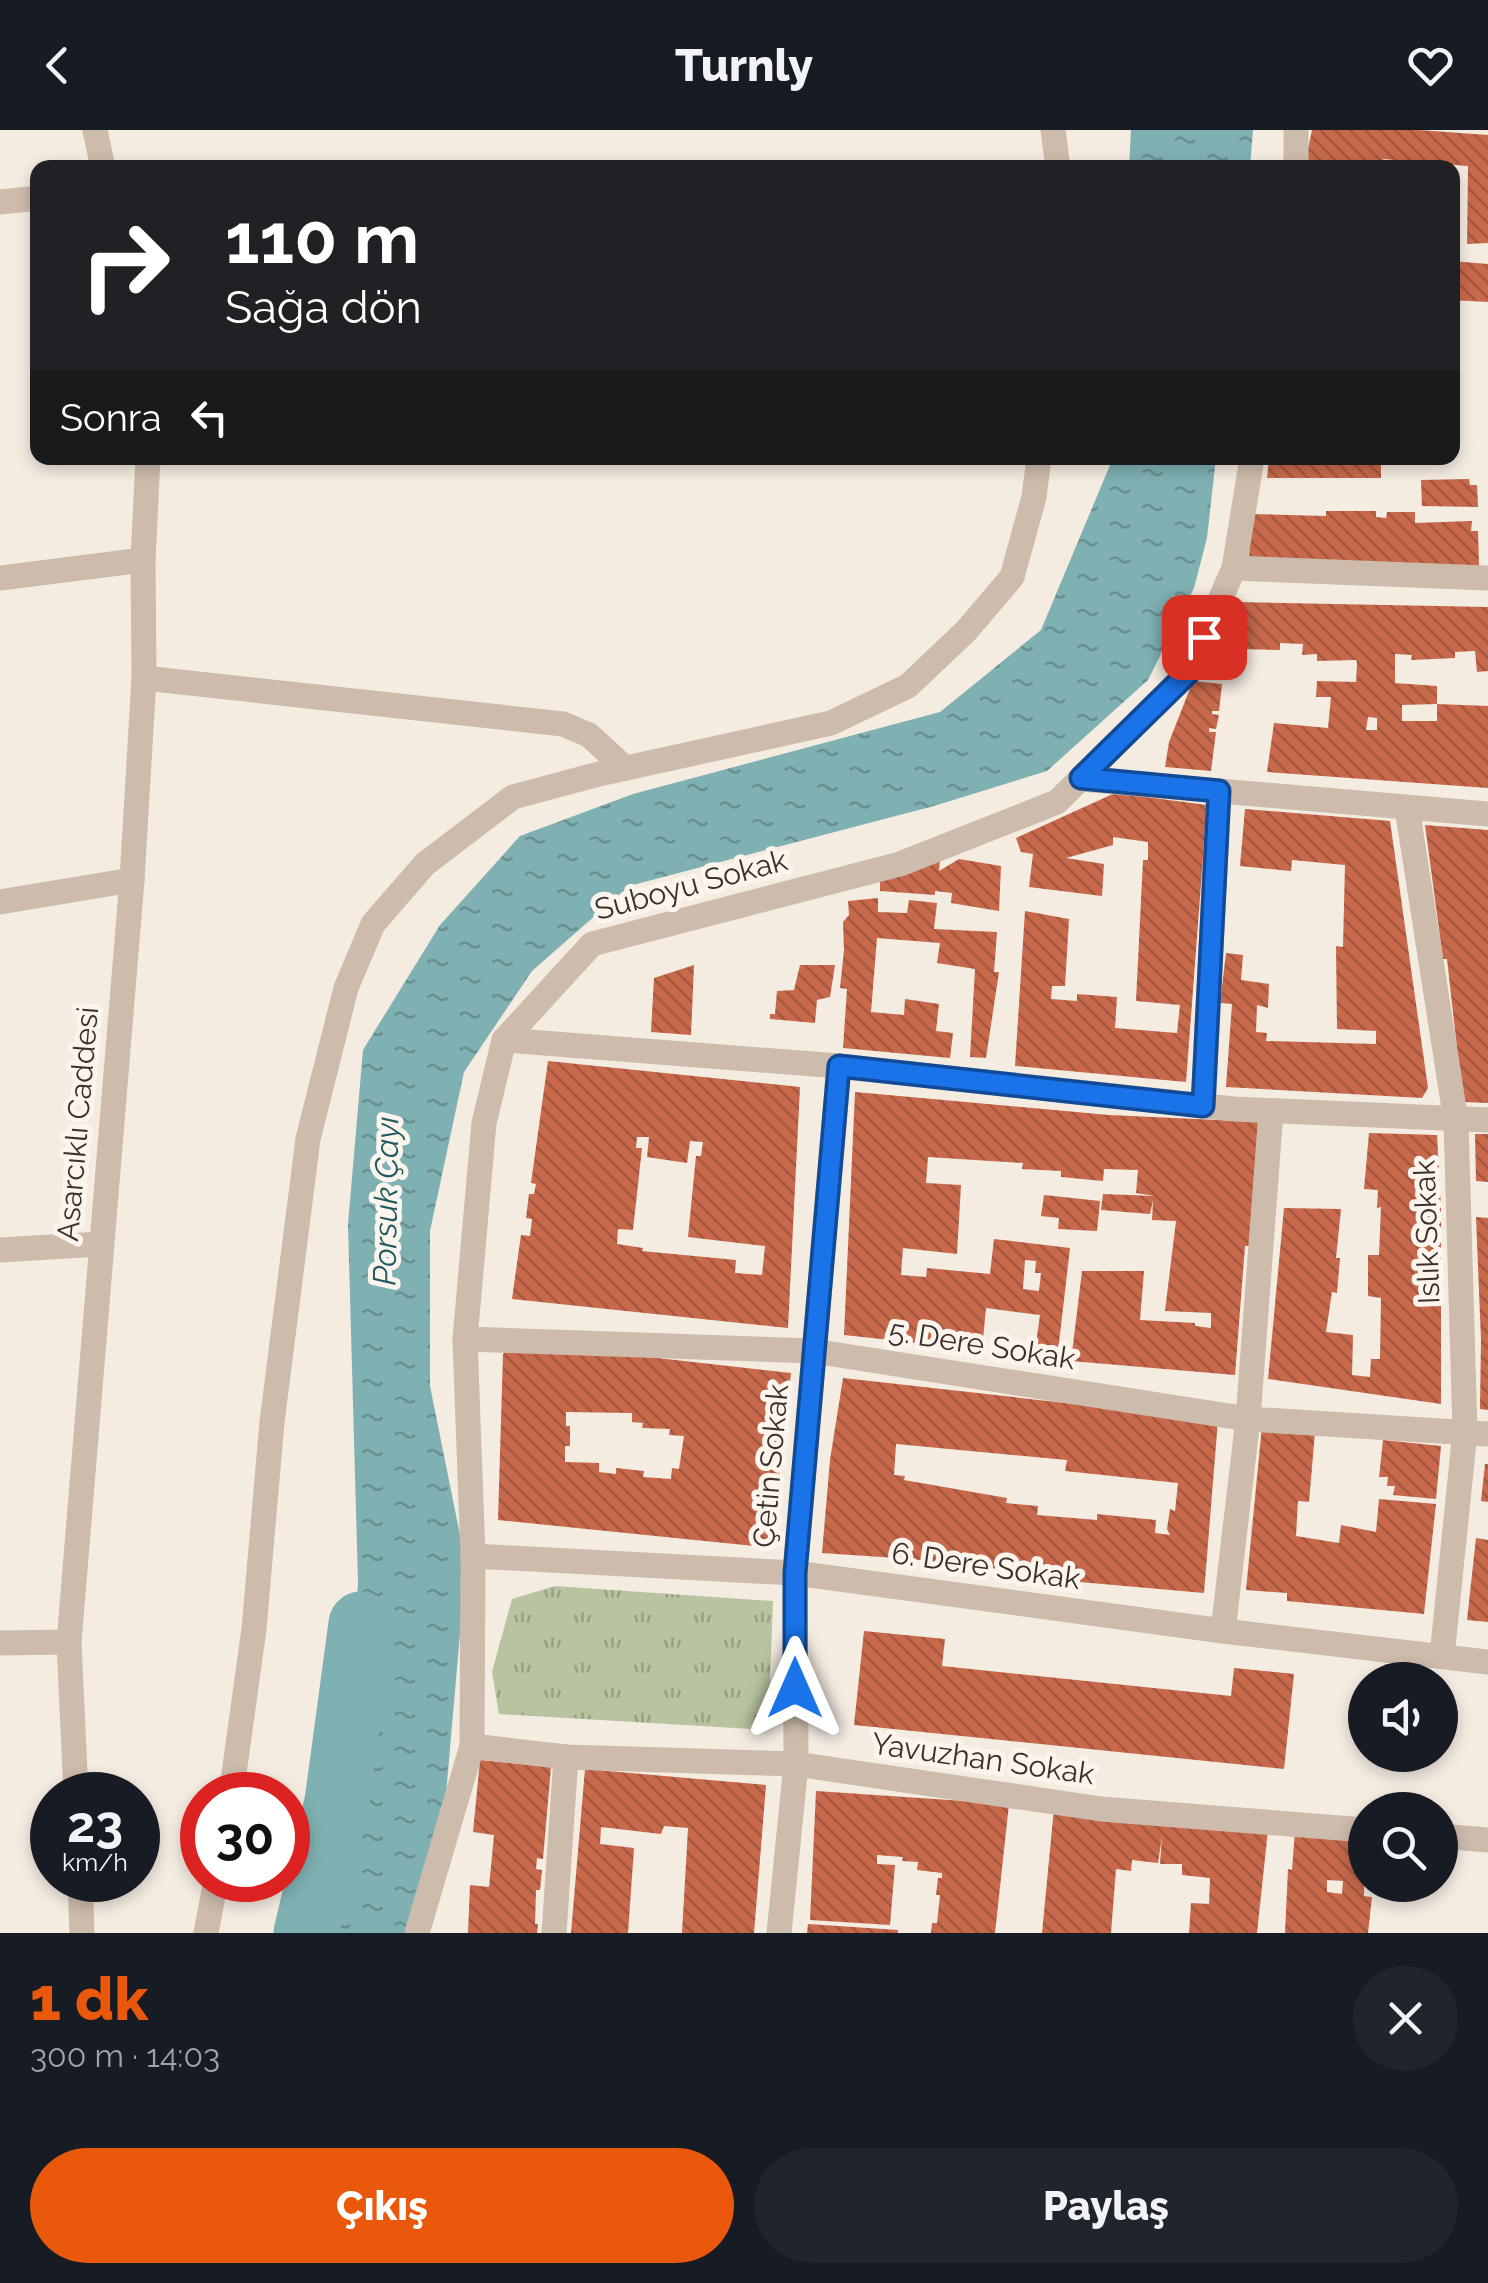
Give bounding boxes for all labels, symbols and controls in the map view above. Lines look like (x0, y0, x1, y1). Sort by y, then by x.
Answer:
icon: back (30, 38, 85, 93)
icon: heart (1403, 38, 1458, 93)
text: Turnly (675, 39, 813, 92)
text: 110 m (225, 197, 419, 279)
icon: right (60, 200, 190, 330)
text: Sağa dön (225, 281, 422, 334)
icon: left (182, 390, 237, 445)
text: Sonra (60, 395, 162, 440)
pin (1162, 595, 1247, 680)
icon: arrive (1177, 610, 1232, 665)
street label: Suboyu Sokak (591, 842, 791, 927)
street label: Asarcıklı Caddesi (50, 1005, 105, 1243)
water label: Porsuk Çayı (366, 1116, 405, 1286)
street label: Islık Sokak (1406, 1159, 1447, 1305)
street label: 5. Dere Sokak (886, 1313, 1078, 1377)
street label: Çetin Sokak (746, 1383, 795, 1549)
street label: 6. Dere Sokak (890, 1535, 1083, 1596)
position arrow (743, 1636, 847, 1740)
map controls (1348, 1662, 1458, 1902)
button: sound (1348, 1662, 1458, 1772)
street label: Yavuzhan Sokak (870, 1726, 1097, 1791)
speed limit sign: 30 (180, 1772, 310, 1902)
button: search (1348, 1792, 1458, 1902)
text: 23 (67, 1795, 123, 1854)
text: km/h (62, 1847, 128, 1877)
text: 1 dk (30, 1964, 148, 2034)
button: close (1353, 1966, 1458, 2071)
text: 300 m · 14:03 (30, 2037, 220, 2074)
button: Çıkış (30, 2148, 734, 2263)
button: Paylaş (754, 2148, 1458, 2263)

